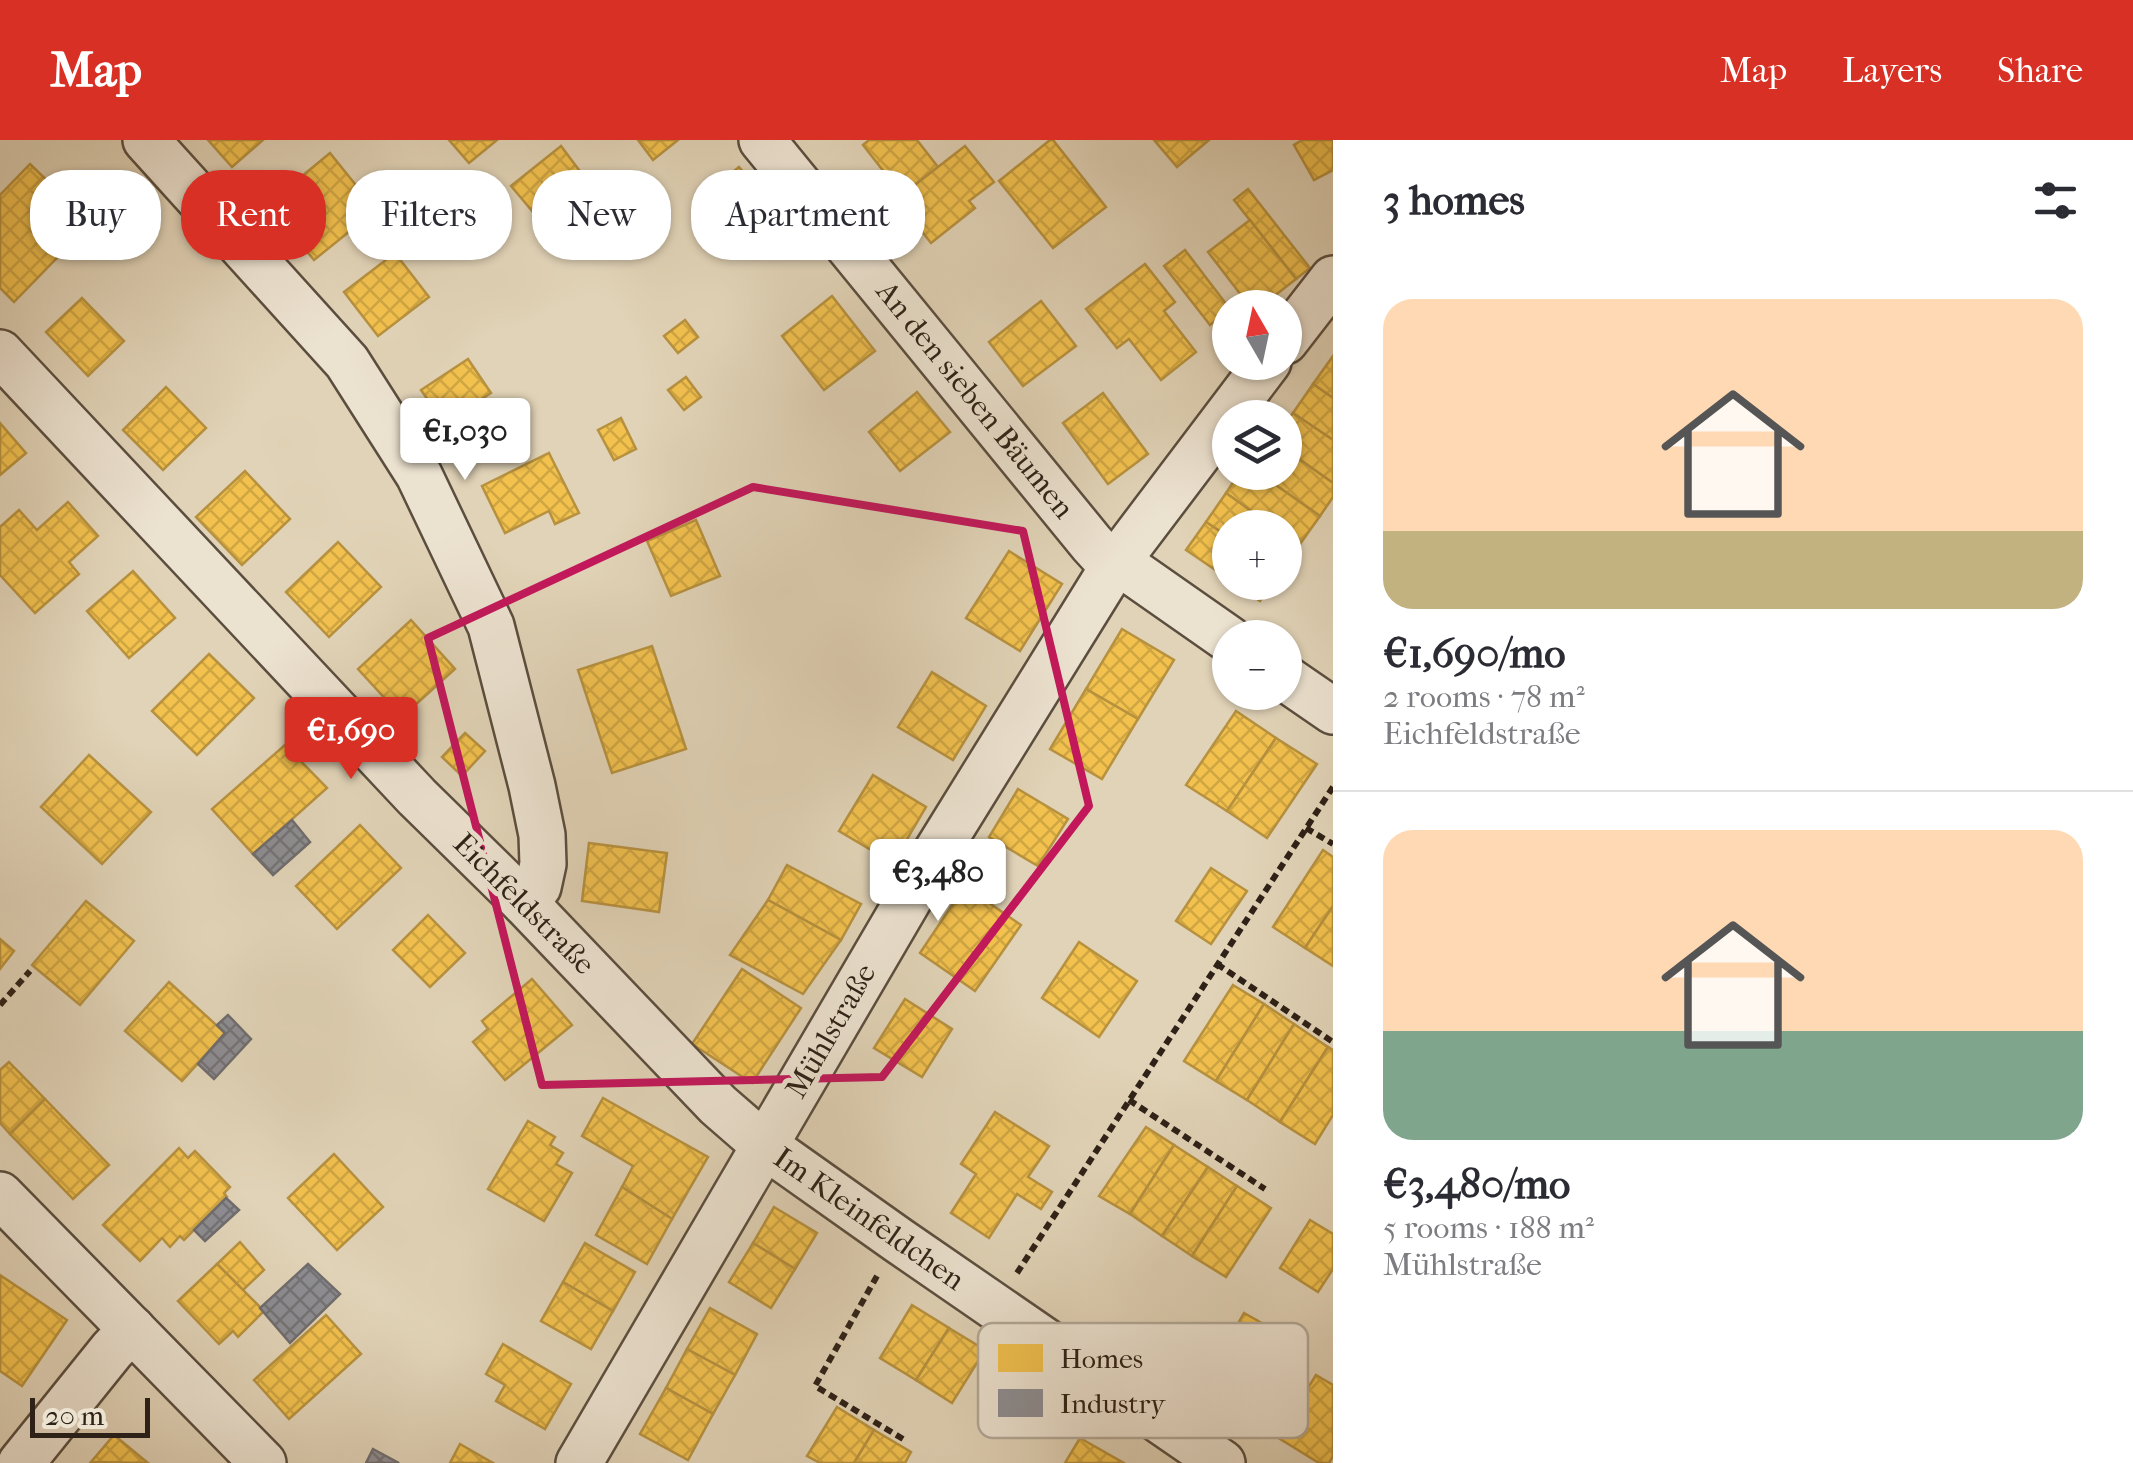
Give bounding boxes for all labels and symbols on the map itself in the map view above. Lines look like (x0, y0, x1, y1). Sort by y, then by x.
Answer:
street label: An den sieben Bäumen (868, 274, 1082, 526)
north arrow (1212, 290, 1302, 380)
pin: €1,030 (384, 398, 546, 483)
pin: €1,690 (270, 697, 432, 782)
street label: Eichfeldstraße (446, 826, 602, 982)
pin: €3,480 (857, 839, 1019, 924)
street label: Mühlstraße (779, 958, 883, 1104)
street label: Im Kleinfeldchen (767, 1140, 972, 1298)
legend (978, 1323, 1308, 1438)
text: Homes (1060, 1342, 1143, 1375)
text: Industry (1060, 1387, 1166, 1420)
scale bar (30, 1393, 150, 1438)

